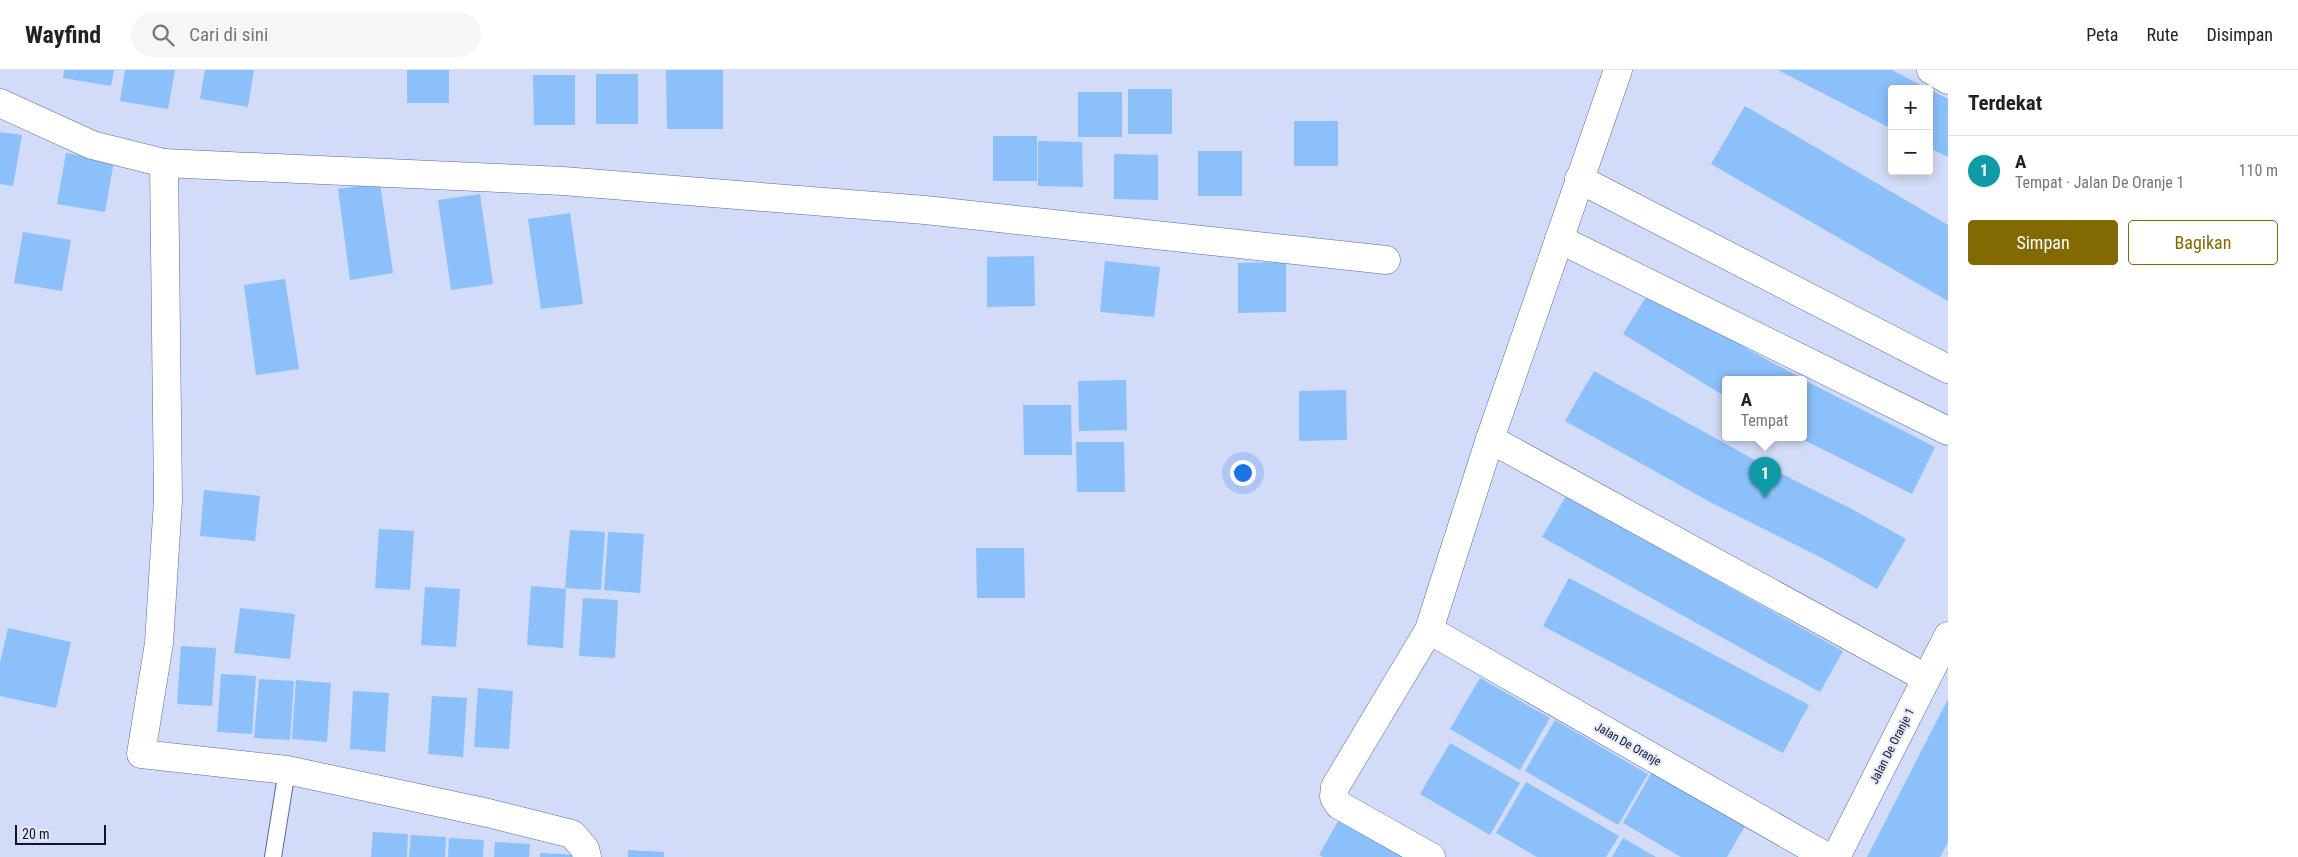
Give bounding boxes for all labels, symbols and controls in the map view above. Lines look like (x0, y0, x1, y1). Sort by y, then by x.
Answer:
search box (131, 12, 481, 57)
text: Wayfind (25, 21, 101, 49)
icon: search (149, 21, 177, 49)
text: Cari di sini (189, 23, 268, 46)
text: Peta (2086, 24, 2118, 45)
text: Rute (2146, 24, 2178, 45)
text: Disimpan (2206, 24, 2273, 45)
map controls (1888, 85, 1933, 175)
button: + (1888, 85, 1933, 130)
text: Terdekat (1968, 91, 2042, 115)
button: − (1888, 130, 1933, 175)
text: A (2015, 150, 2026, 173)
text: 1 (1980, 161, 1988, 180)
text: 110 m (2239, 161, 2278, 180)
text: Tempat · Jalan De Oranje 1 (2015, 173, 2184, 192)
button: Simpan (1968, 220, 2118, 265)
button: Bagikan (2128, 220, 2278, 265)
popup (1722, 376, 1807, 441)
text: A (1741, 388, 1752, 411)
text: Tempat (1741, 411, 1788, 430)
pin: 1 (1749, 457, 1781, 498)
your location (1230, 460, 1256, 486)
street label: Jalan De Oranje 1 (1867, 706, 1917, 786)
street label: Jalan De Oranje (1592, 719, 1664, 769)
scale bar (15, 822, 106, 845)
text: 20 m (22, 826, 50, 842)

